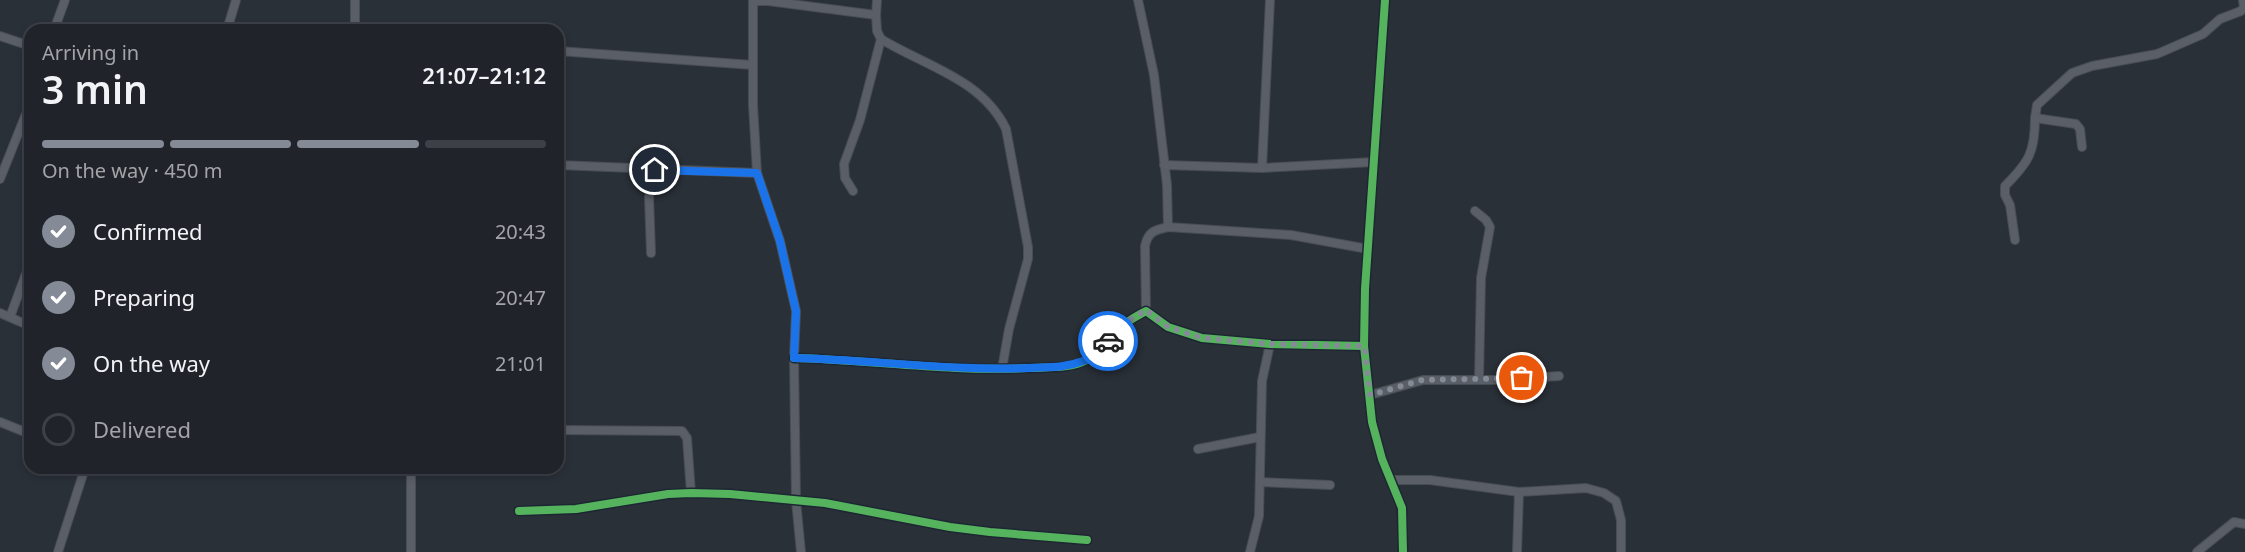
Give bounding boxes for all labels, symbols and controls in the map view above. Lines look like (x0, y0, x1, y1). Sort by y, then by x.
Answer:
text: Arriving in (42, 39, 139, 66)
text: 21:07–21:12 (422, 60, 546, 90)
text: 3 min (42, 62, 148, 115)
pin (629, 144, 680, 195)
icon: home (638, 153, 671, 186)
text: On the way · 450 m (42, 157, 222, 184)
icon: check (42, 215, 75, 248)
text: Confirmed (93, 216, 203, 246)
text: 20:43 (495, 218, 546, 245)
icon: check (42, 281, 75, 314)
text: Preparing (93, 282, 195, 312)
text: 20:47 (495, 284, 546, 311)
courier (1078, 311, 1138, 371)
icon: car (1092, 325, 1125, 358)
icon: check (42, 347, 75, 380)
text: On the way (93, 348, 210, 378)
text: 21:01 (495, 350, 546, 377)
pin (1496, 352, 1547, 403)
icon: bag (1505, 361, 1538, 394)
text: Delivered (93, 414, 191, 444)

